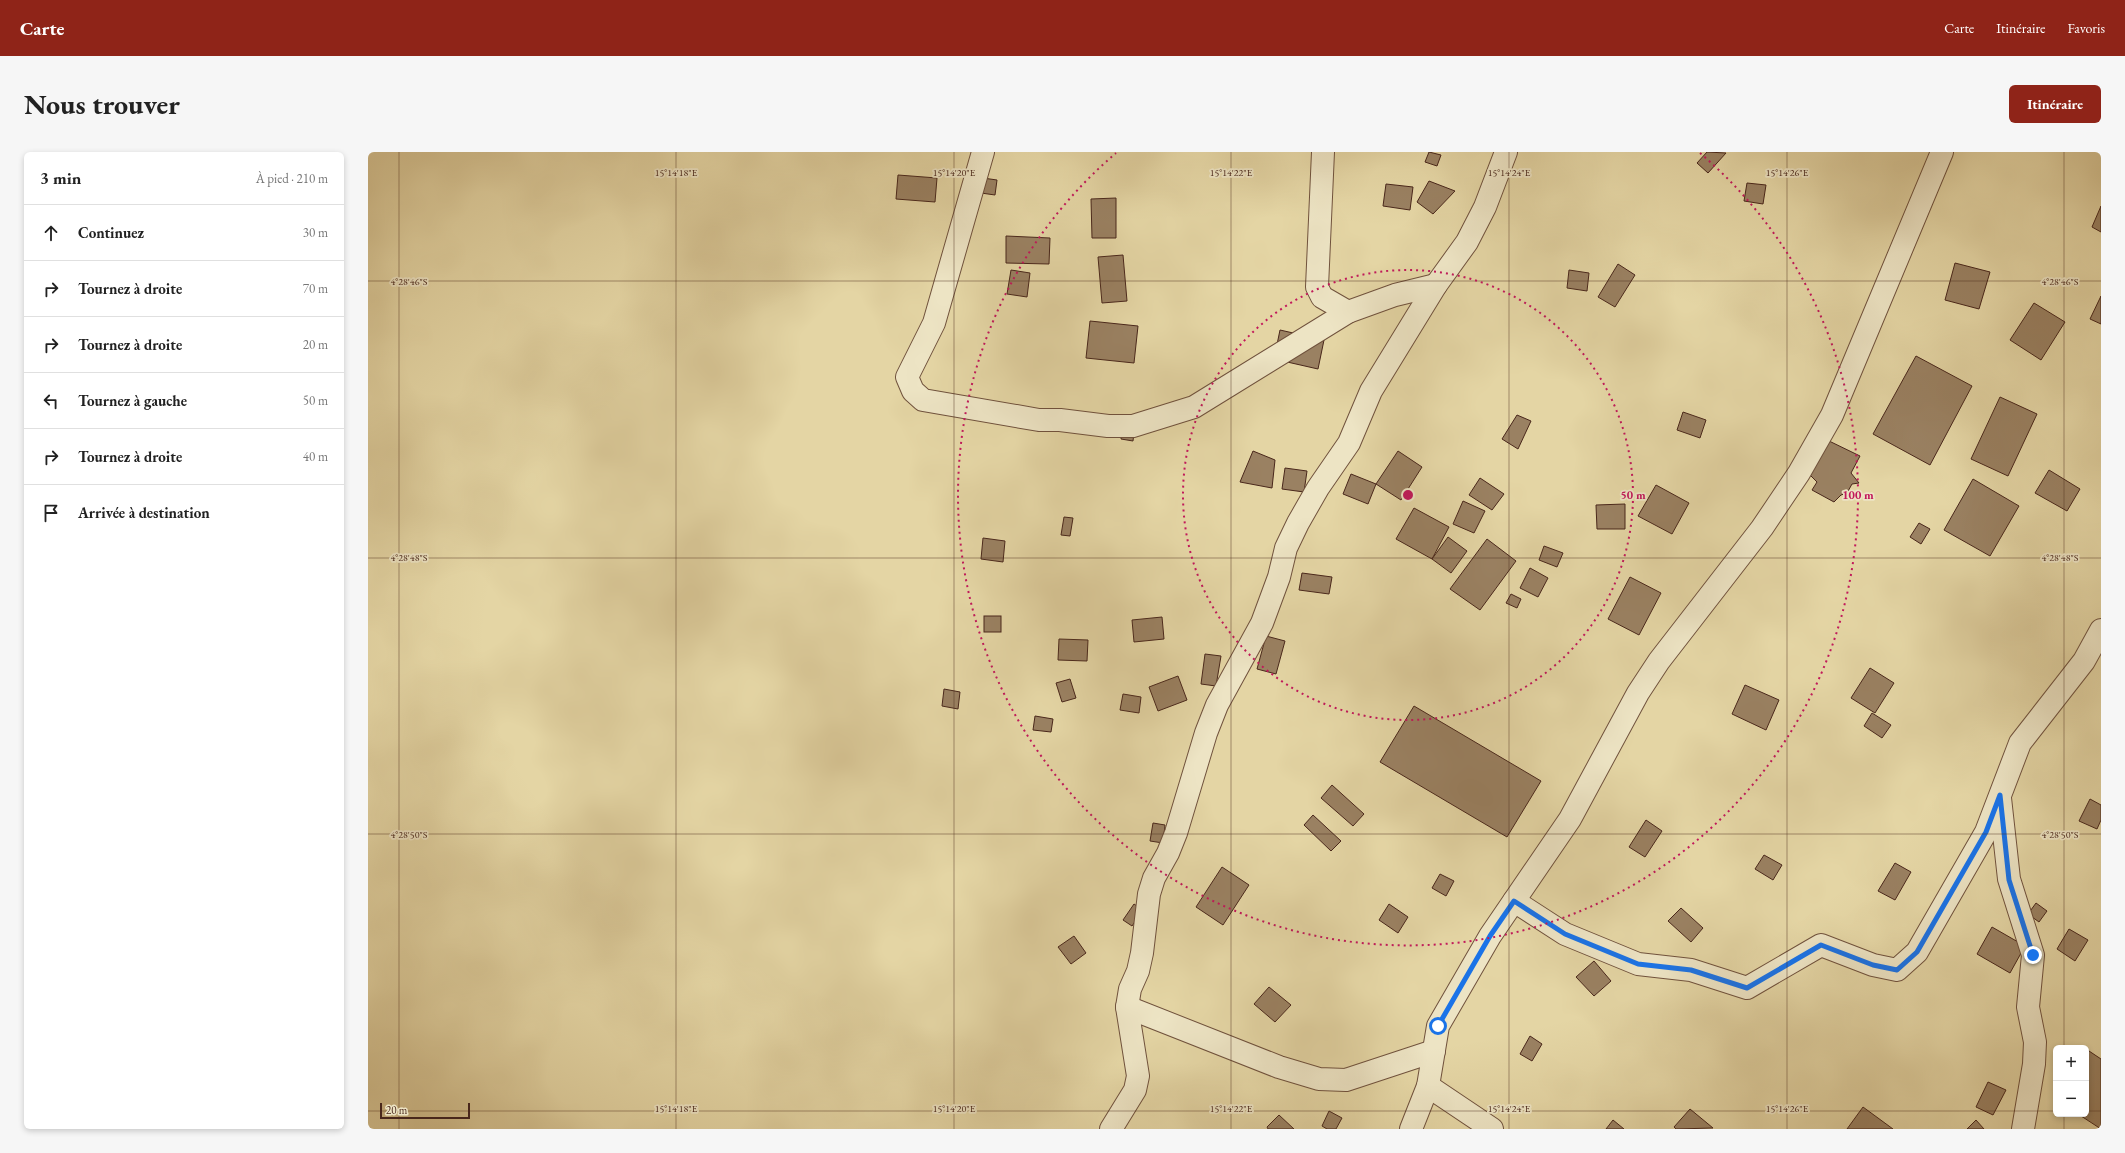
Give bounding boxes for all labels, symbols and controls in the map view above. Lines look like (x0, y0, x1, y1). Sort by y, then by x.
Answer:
text: Carte (20, 16, 64, 41)
text: Carte (1944, 19, 1974, 37)
text: Itinéraire (1996, 19, 2046, 37)
text: Favoris (2068, 19, 2105, 37)
button: Itinéraire (2009, 85, 2101, 123)
text: Nous trouver (24, 86, 180, 122)
text: 15°14'18"E (655, 166, 698, 179)
text: 15°14'20"E (933, 166, 976, 179)
text: 15°14'22"E (1210, 166, 1253, 179)
text: 15°14'24"E (1488, 166, 1531, 179)
text: 15°14'26"E (1766, 166, 1809, 179)
text: 3 min (40, 167, 81, 189)
text: À pied · 210 m (256, 170, 328, 187)
icon: ahead (40, 222, 62, 244)
text: Continuez (78, 223, 144, 242)
text: 30 m (303, 224, 328, 241)
text: 4°28'46"S (391, 275, 428, 288)
text: 4°28'46"S (2042, 275, 2079, 288)
icon: right (40, 278, 62, 300)
text: Tournez à droite (78, 279, 182, 298)
text: 70 m (303, 280, 328, 297)
icon: right (40, 334, 62, 356)
text: Tournez à droite (78, 335, 182, 354)
text: 20 m (303, 336, 328, 353)
icon: left (40, 390, 62, 412)
text: Tournez à gauche (78, 391, 187, 410)
text: 50 m (303, 392, 328, 409)
icon: right (40, 446, 62, 468)
text: Tournez à droite (78, 447, 182, 466)
text: 40 m (303, 448, 328, 465)
text: 50 m (1620, 487, 1646, 503)
text: 100 m (1842, 487, 1874, 503)
centre of rings (1401, 488, 1415, 502)
icon: arrive (40, 502, 62, 524)
text: Arrivée à destination (78, 503, 210, 522)
text: 4°28'48"S (391, 551, 428, 564)
text: 4°28'48"S (2042, 551, 2079, 564)
text: 4°28'50"S (391, 828, 428, 841)
text: 4°28'50"S (2042, 828, 2079, 841)
route end (2024, 946, 2042, 964)
route start (1429, 1017, 1447, 1035)
map controls (2053, 1045, 2089, 1117)
button: + (2053, 1045, 2089, 1081)
button: − (2053, 1081, 2089, 1117)
scale bar (380, 1101, 470, 1120)
text: 15°14'18"E (655, 1102, 698, 1115)
text: 15°14'20"E (933, 1102, 976, 1115)
text: 15°14'22"E (1210, 1102, 1253, 1115)
text: 15°14'24"E (1488, 1102, 1531, 1115)
text: 15°14'26"E (1766, 1102, 1809, 1115)
text: 20 m (386, 1103, 407, 1117)

